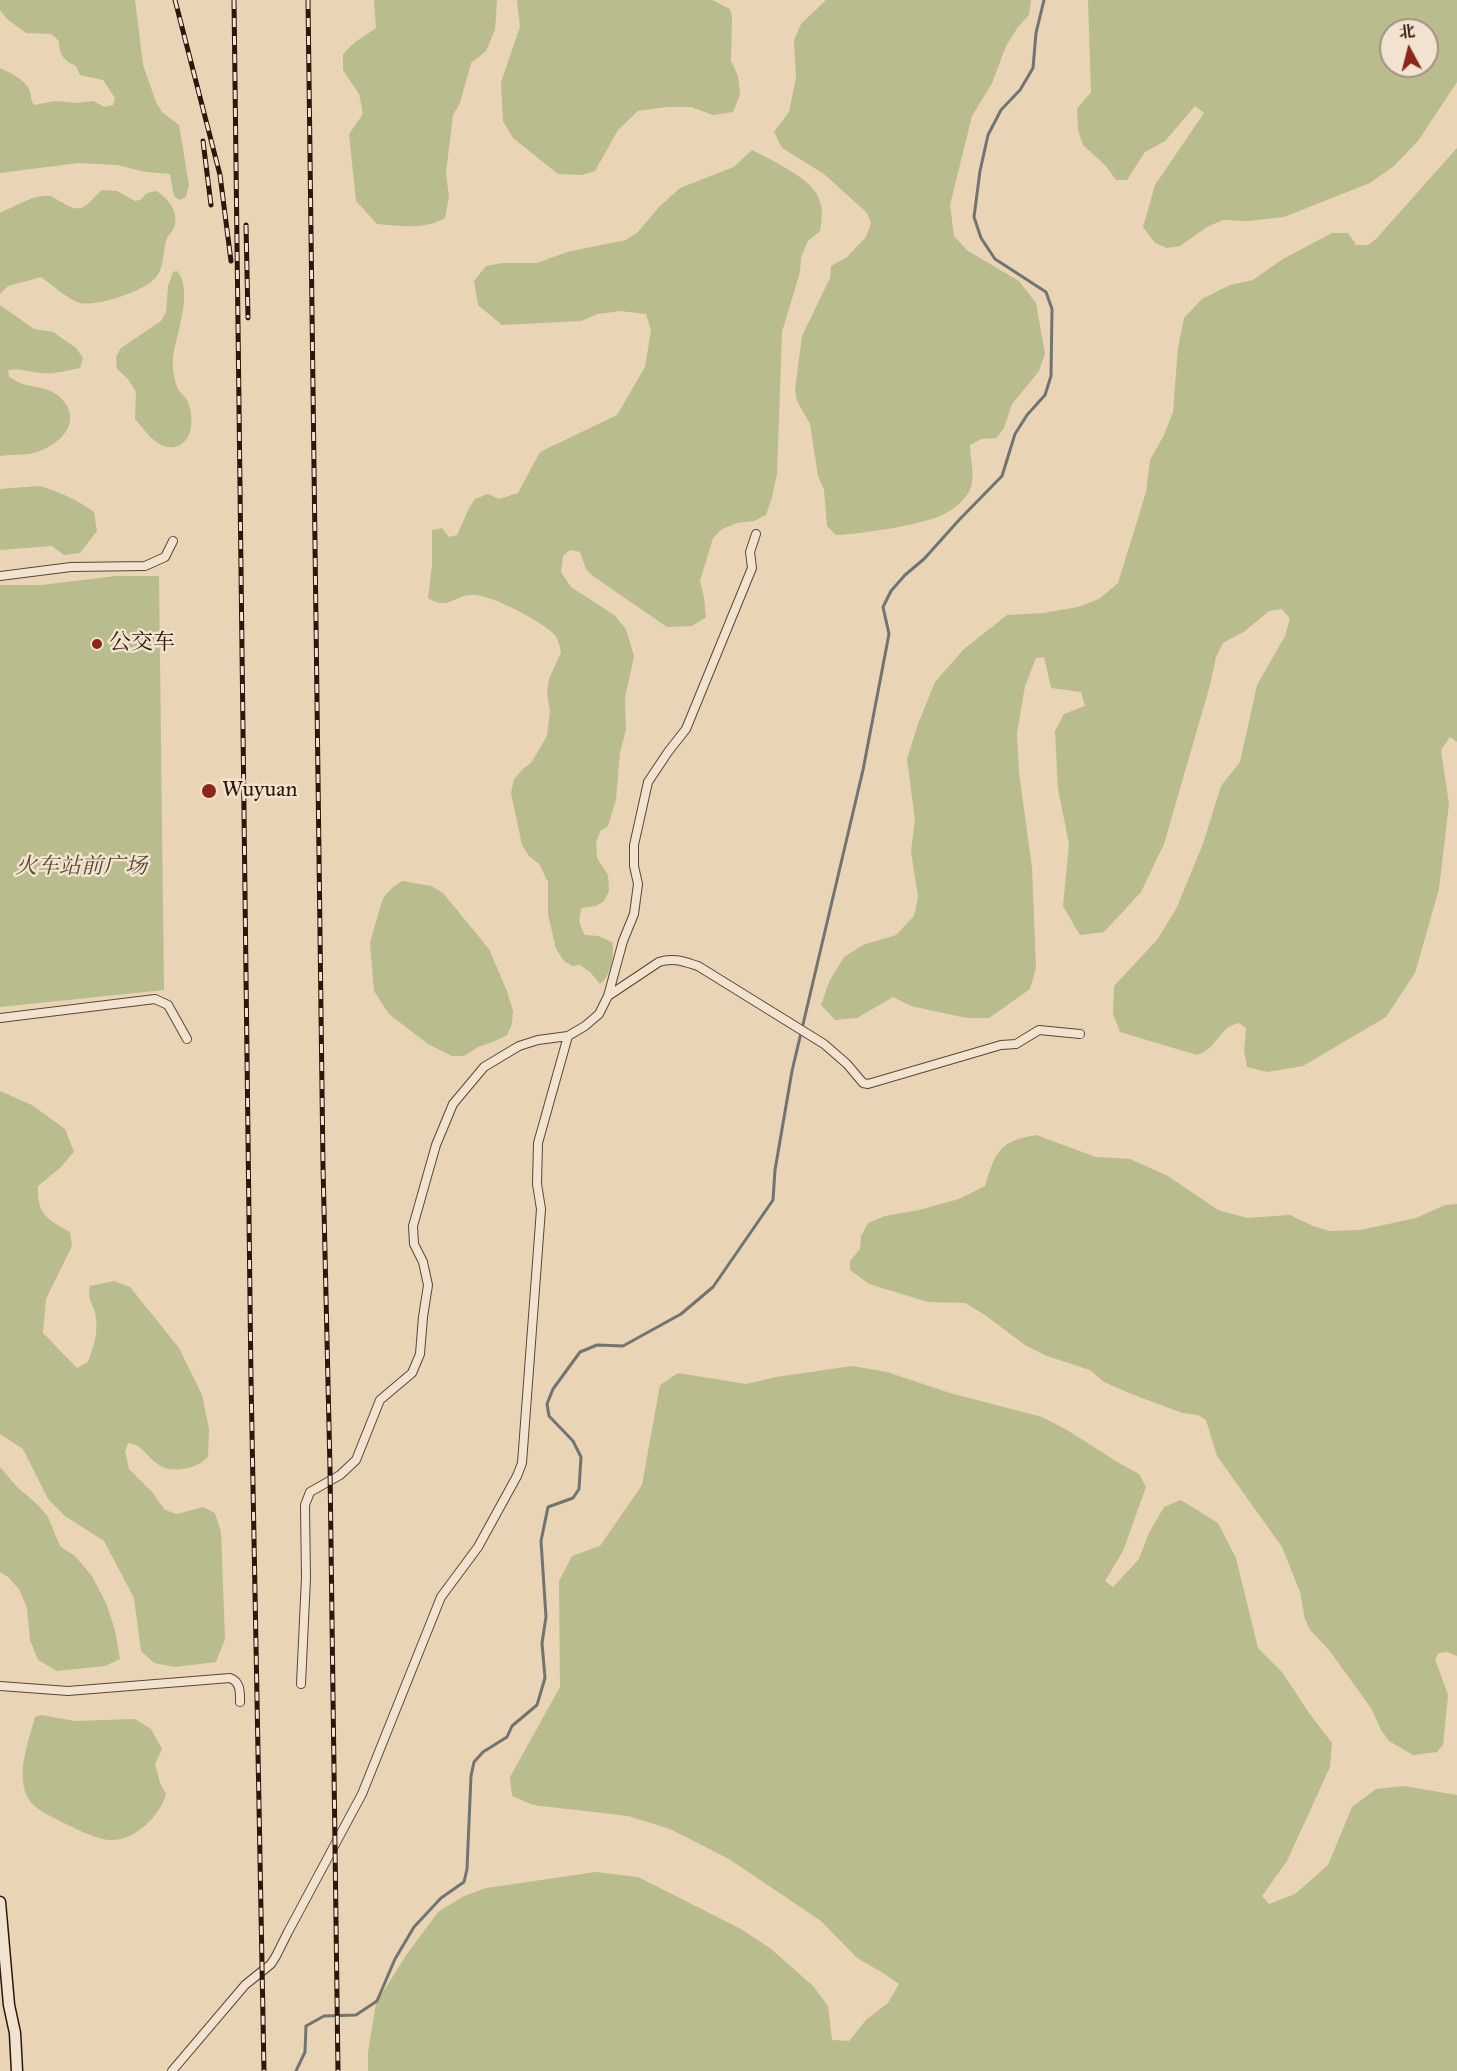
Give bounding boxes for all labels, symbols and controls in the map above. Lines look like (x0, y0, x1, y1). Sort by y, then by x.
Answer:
north arrow (1379, 18, 1439, 78)
text: 北 (1398, 21, 1416, 42)
place label: 公交车 (109, 631, 175, 657)
marker: 公交车 (90, 637, 104, 651)
place label: Wuyuan (222, 778, 297, 804)
marker: Wuyuan (200, 782, 218, 800)
park label: 火车站前广场 (15, 855, 147, 881)

